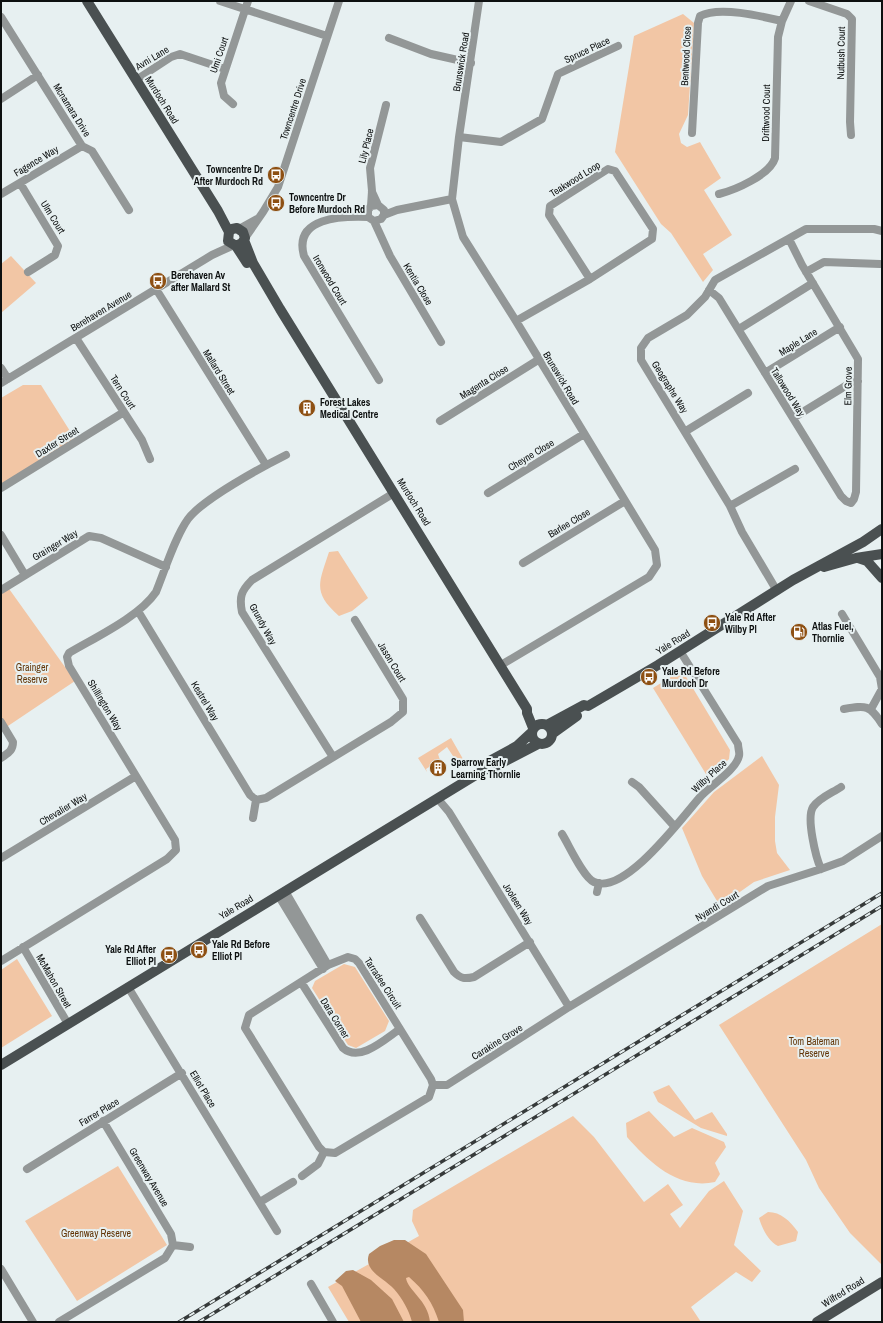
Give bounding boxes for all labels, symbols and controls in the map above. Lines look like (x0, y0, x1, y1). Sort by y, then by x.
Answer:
street label: Bentwood Close (678, 25, 694, 86)
street label: Nutbush Court (834, 26, 848, 80)
street label: Brunswick Road (450, 31, 472, 93)
street label: Spruce Place (562, 34, 612, 66)
street label: Umi Court (207, 35, 231, 75)
street label: Avni Lane (132, 43, 171, 74)
street label: Murdoch Road (142, 74, 182, 126)
street label: Towncentre Drive (277, 76, 309, 141)
street label: Mcnamara Drive (50, 81, 94, 140)
street label: Driftwood Court (759, 83, 773, 142)
street label: Lily Place (355, 127, 377, 165)
street label: Fagence Way (11, 142, 62, 179)
street label: Teakwood Loop (547, 158, 603, 200)
place label: Towncentre Dr After Murdoch Rd (194, 163, 264, 188)
bus stop icon: Towncentre Dr After Murdoch Rd (266, 165, 286, 185)
place label: Towncentre Dr Before Murdoch Rd (289, 191, 365, 216)
bus stop icon: Towncentre Dr Before Murdoch Rd (266, 193, 286, 213)
street label: Ulm Court (38, 198, 69, 237)
street label: Ironwood Court (310, 253, 350, 308)
street label: Kentia Close (400, 261, 436, 308)
place label: Berehaven Av after Mallard St (171, 269, 231, 294)
bus stop icon: Berehaven Av after Mallard St (148, 271, 168, 291)
street label: Berehaven Avenue (68, 287, 134, 334)
street label: Maple Lane (776, 325, 820, 359)
street label: Mallard Street (200, 347, 238, 398)
street label: Brunswick Road (540, 349, 582, 407)
street label: Geographe Way (649, 358, 692, 416)
street label: Magenta Close (457, 362, 511, 402)
street label: Tallowood Way (768, 365, 809, 420)
street label: Elm Grove (841, 366, 855, 405)
street label: Tern Court (107, 372, 139, 412)
place label: Forest Lakes Medical Centre (320, 396, 379, 421)
building icon: Forest Lakes Medical Centre (297, 398, 317, 418)
street label: Daxter Street (33, 423, 82, 460)
street label: Cheyne Close (506, 436, 557, 474)
street label: Murdoch Road (394, 476, 434, 528)
street label: Barlee Close (546, 505, 593, 541)
street label: Grainger Way (30, 526, 81, 564)
street label: Grundy Way (246, 601, 280, 648)
place label: Yale Rd After Wilby Pl (725, 611, 777, 636)
bus stop icon: Yale Rd After Wilby Pl (702, 613, 722, 633)
place label: Atlas Fuel, Thornlie (812, 620, 853, 645)
fuel station icon: Atlas Fuel, Thornlie (789, 622, 809, 642)
street label: Yale Road (654, 626, 692, 658)
street label: Jason Court (375, 640, 409, 685)
park label: Grainger Reserve (16, 661, 48, 686)
place label: Yale Rd Before Murdoch Dr (662, 665, 720, 690)
bus stop icon: Yale Rd Before Murdoch Dr (639, 667, 659, 687)
street label: Shillington Way (85, 677, 126, 734)
street label: Kestrel Way (188, 679, 222, 724)
place label: Sparrow Early Learning Thornlie (451, 756, 521, 781)
street label: Wilby Place (689, 756, 730, 796)
building icon: Sparrow Early Learning Thornlie (428, 758, 448, 778)
street label: Chevalier Way (37, 789, 90, 828)
street label: Jooleen Way (500, 881, 536, 928)
street label: Nyandi Court (693, 888, 742, 924)
street label: Yale Road (216, 892, 256, 922)
place label: Yale Rd Before Elliot Pl (212, 938, 270, 963)
bus stop icon: Yale Rd Before Elliot Pl (189, 940, 209, 960)
place label: Yale Rd After Elliot Pl (105, 943, 157, 968)
bus stop icon: Yale Rd After Elliot Pl (159, 945, 179, 965)
street label: McMahon Street (33, 952, 75, 1011)
street label: Tarradee Circuit (361, 955, 405, 1012)
street label: Dara Corner (318, 995, 353, 1041)
street label: Carakine Grove (469, 1021, 525, 1063)
park label: Tom Bateman Reserve (789, 1035, 839, 1060)
street label: Elliot Place (187, 1068, 219, 1110)
street label: Farrer Place (76, 1095, 122, 1129)
street label: Greenway Avenue (126, 1145, 172, 1209)
park label: Greenway Reserve (61, 1227, 132, 1240)
street label: Wilfred Road (819, 1274, 867, 1310)

